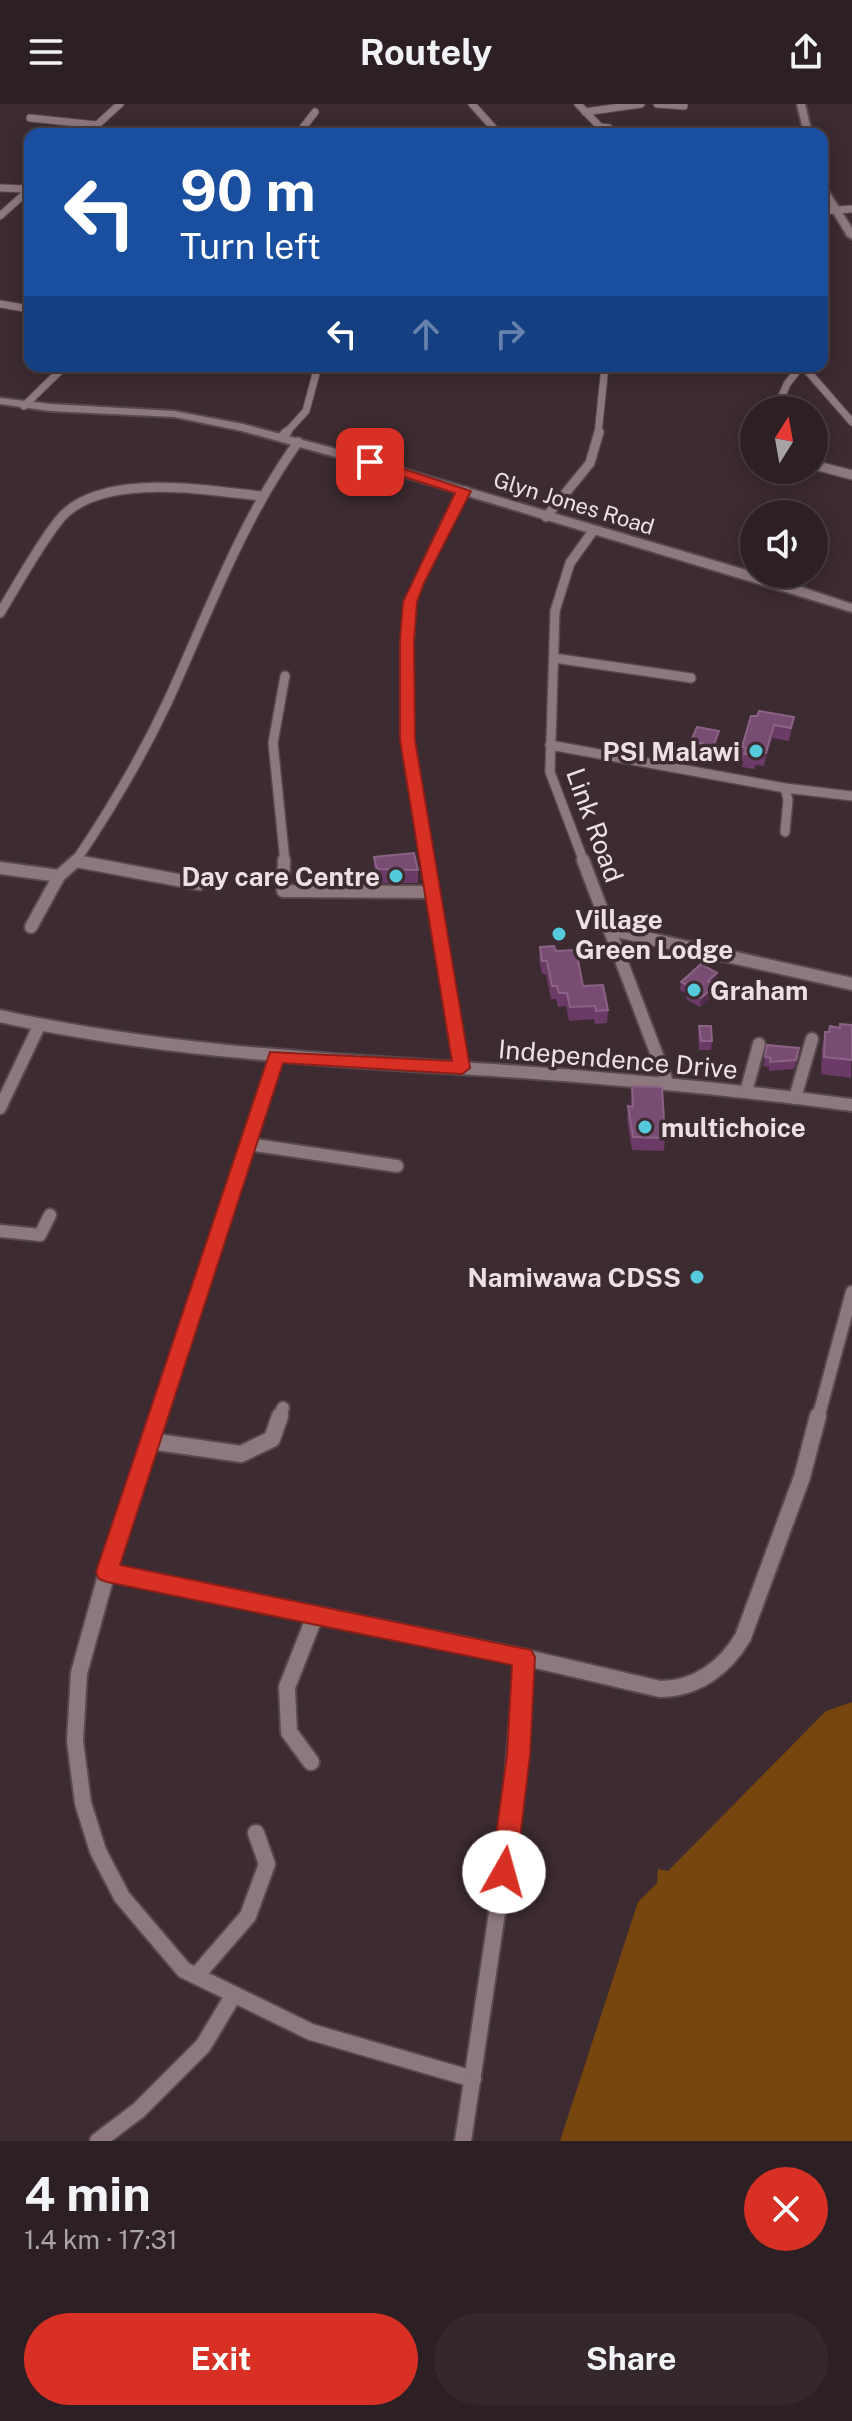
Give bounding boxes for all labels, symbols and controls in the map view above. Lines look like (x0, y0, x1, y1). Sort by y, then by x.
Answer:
icon: menu (24, 30, 68, 74)
icon: share (784, 30, 828, 74)
text: Routely (360, 31, 492, 73)
text: 90 m (180, 158, 316, 224)
icon: left (48, 160, 152, 264)
text: Turn left (180, 225, 321, 267)
icon: left (320, 312, 364, 356)
icon: ahead (404, 312, 448, 356)
icon: right (488, 312, 532, 356)
north arrow (740, 396, 828, 484)
map controls (740, 396, 828, 588)
pin (336, 428, 404, 496)
icon: arrive (348, 440, 392, 484)
street label: Glyn Jones Road (490, 466, 658, 540)
button: sound (740, 500, 828, 588)
place label: PSI Malawi (602, 736, 740, 767)
marker: PSI Malawi (747, 742, 765, 760)
street label: Link Road (560, 764, 630, 886)
place label: Day care Centre (181, 861, 380, 892)
marker: Day care Centre (387, 867, 405, 885)
place label: Village Green Lodge (575, 904, 733, 965)
marker: Village Green Lodge (550, 925, 568, 943)
place label: Graham (710, 975, 808, 1006)
marker: Graham (685, 981, 703, 999)
street label: Independence Drive (497, 1033, 739, 1085)
place label: multichoice (661, 1112, 806, 1143)
marker: multichoice (636, 1118, 654, 1136)
place label: Namiwawa CDSS (468, 1262, 681, 1293)
marker: Namiwawa CDSS (688, 1268, 706, 1286)
position arrow (462, 1830, 546, 1914)
text: 4 min (24, 2165, 151, 2222)
button: close (744, 2167, 828, 2251)
text: 1.4 km · 17:31 (24, 2224, 177, 2255)
button: Exit (24, 2313, 418, 2405)
button: Share (434, 2313, 828, 2405)

